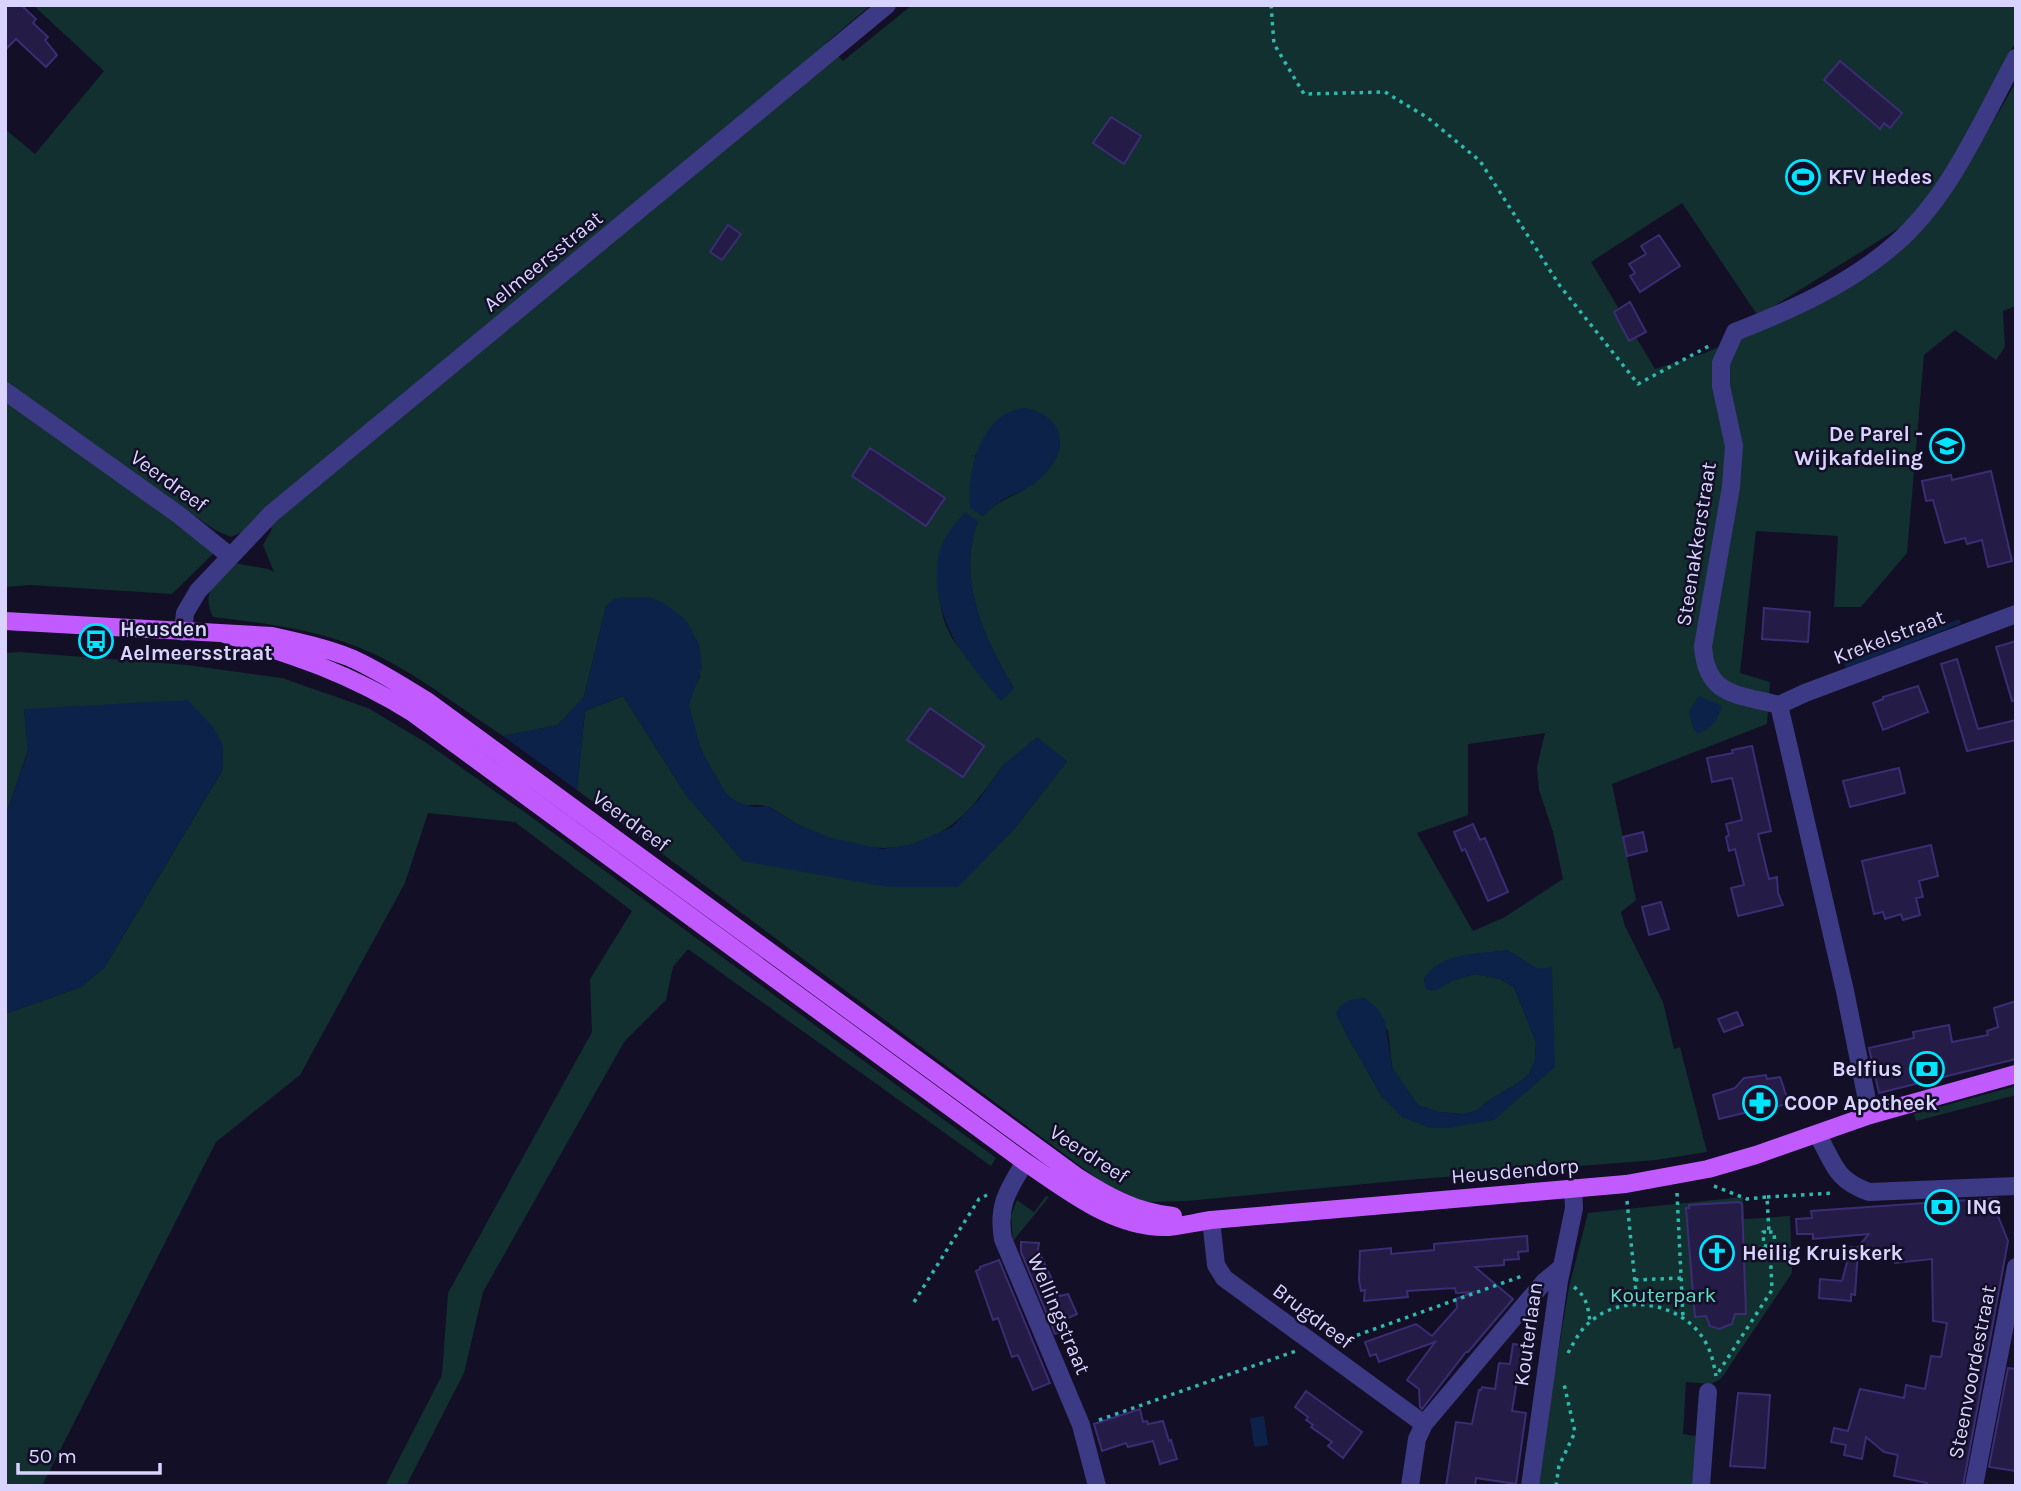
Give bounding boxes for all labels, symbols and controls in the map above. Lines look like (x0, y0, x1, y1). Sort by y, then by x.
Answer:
sports icon: KFV Hedes (1784, 158, 1822, 196)
place label: KFV Hedes (1828, 165, 1932, 189)
street label: Aelmeersstraat (479, 206, 607, 316)
place label: De Parel - Wijkafdeling (1794, 422, 1923, 470)
school or university icon: De Parel - Wijkafdeling (1928, 427, 1966, 465)
street label: Veerdreef (126, 445, 213, 517)
street label: Steenakkerstraat (1671, 460, 1721, 628)
street label: Krekelstraat (1830, 605, 1948, 669)
place label: Heusden Aelmeersstraat (120, 617, 273, 665)
bus stop icon: Heusden Aelmeersstraat (77, 622, 115, 660)
street label: Veerdreef (588, 785, 675, 857)
bank icon: Belfius (1908, 1050, 1946, 1088)
place label: Belfius (1832, 1057, 1902, 1081)
pharmacy icon: COOP Apotheek (1741, 1084, 1779, 1122)
place label: COOP Apotheek (1784, 1091, 1938, 1115)
street label: Veerdreef (1045, 1120, 1134, 1189)
street label: Heusdendorp (1450, 1153, 1580, 1189)
bank icon: ING (1923, 1188, 1961, 1226)
place label: ING (1966, 1195, 2002, 1219)
church icon: Heilig Kruiskerk (1698, 1234, 1736, 1272)
place label: Heilig Kruiskerk (1742, 1241, 1904, 1265)
street label: Wellingstraat (1023, 1250, 1095, 1378)
street label: Brugdreef (1268, 1278, 1358, 1354)
street label: Kouterlaan (1509, 1280, 1547, 1388)
park label: Kouterpark (1610, 1283, 1716, 1307)
street label: Steenvoordestraat (1943, 1283, 2001, 1461)
scale bar (18, 1432, 159, 1476)
text: 50 m (28, 1444, 77, 1468)

